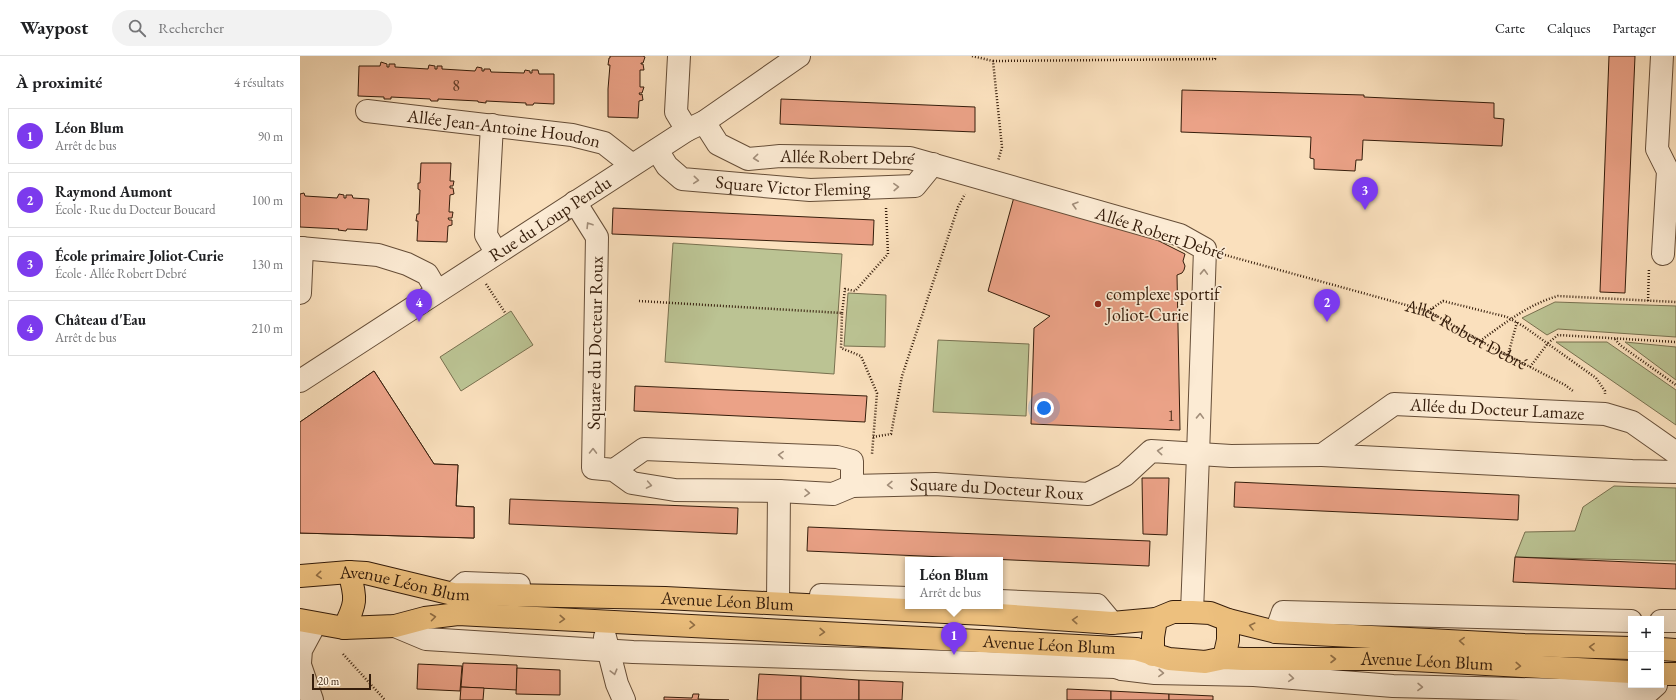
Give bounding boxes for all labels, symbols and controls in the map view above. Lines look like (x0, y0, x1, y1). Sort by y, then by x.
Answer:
search box (112, 10, 392, 46)
text: Waypost (20, 15, 88, 40)
icon: search (126, 17, 148, 39)
text: Rechercher (158, 18, 224, 37)
text: Carte (1495, 19, 1525, 37)
text: Calques (1547, 19, 1591, 37)
text: Partager (1613, 19, 1656, 37)
text: À proximité (16, 71, 102, 93)
text: 4 résultats (234, 74, 284, 91)
house number: 8 (452, 75, 460, 96)
street label: Allée Jean-Antoine Houdon (405, 104, 604, 153)
text: Léon Blum (55, 118, 124, 137)
text: 1 (27, 128, 33, 145)
text: 90 m (258, 128, 283, 145)
text: Arrêt de bus (55, 137, 116, 154)
street label: Allée Robert Debré (779, 144, 918, 170)
one-way arrow (753, 153, 759, 162)
street label: Rue du Loup Pendu (484, 170, 616, 267)
street label: Square Victor Fleming (715, 170, 871, 201)
one-way arrow (693, 176, 699, 185)
pin: 3 (1352, 177, 1378, 210)
text: Raymond Aumont (55, 182, 172, 201)
one-way arrow (893, 183, 899, 191)
text: 2 (27, 192, 33, 209)
text: 100 m (252, 192, 283, 209)
street label: Allée Robert Debré (1092, 200, 1228, 264)
text: École · Rue du Docteur Boucard (55, 201, 216, 218)
one-way arrow (1072, 201, 1079, 210)
one-way arrow (586, 222, 594, 229)
text: École primaire Joliot-Curie (55, 246, 223, 265)
text: 3 (27, 256, 33, 273)
text: 130 m (252, 256, 283, 273)
street label: Square du Docteur Roux (581, 256, 608, 430)
text: École · Allée Robert Debré (55, 265, 187, 282)
one-way arrow (1200, 269, 1208, 275)
place label: complexe sportif Joliot-Curie (1104, 282, 1222, 326)
pin: 4 (406, 289, 432, 322)
pin: 2 (1314, 289, 1340, 322)
street label: Allée Robert Debré (1402, 293, 1532, 375)
marker: complexe sportif Joliot-Curie (1093, 299, 1103, 309)
text: Château d'Eau (55, 310, 146, 329)
text: 4 (27, 320, 33, 337)
text: 210 m (252, 320, 283, 337)
text: Arrêt de bus (55, 329, 116, 346)
street label: Allée du Docteur Lamaze (1408, 392, 1585, 425)
your location (1034, 398, 1054, 418)
house number: 1 (1167, 405, 1175, 426)
one-way arrow (1195, 413, 1204, 419)
one-way arrow (1157, 447, 1163, 456)
one-way arrow (589, 448, 598, 454)
one-way arrow (778, 450, 784, 459)
street label: Square du Docteur Roux (910, 472, 1085, 505)
one-way arrow (646, 481, 652, 489)
one-way arrow (887, 481, 893, 489)
one-way arrow (804, 488, 810, 497)
popup (905, 557, 1003, 609)
street label: Avenue Léon Blum (337, 560, 470, 605)
text: Léon Blum (920, 565, 988, 584)
one-way arrow (316, 570, 322, 579)
text: Arrêt de bus (920, 584, 981, 601)
street label: Avenue Léon Blum (659, 586, 794, 615)
one-way arrow (430, 613, 436, 622)
one-way arrow (559, 615, 565, 623)
one-way arrow (1072, 616, 1078, 624)
map controls (1628, 616, 1664, 688)
button: + (1628, 616, 1664, 652)
one-way arrow (689, 621, 695, 630)
pin: 1 (941, 622, 967, 655)
one-way arrow (1249, 622, 1256, 631)
one-way arrow (819, 628, 825, 637)
street label: Avenue Léon Blum (981, 629, 1116, 659)
one-way arrow (1459, 637, 1465, 646)
one-way arrow (1589, 643, 1595, 651)
street label: Avenue Léon Blum (1359, 647, 1494, 675)
button: − (1628, 652, 1664, 688)
one-way arrow (1330, 655, 1336, 663)
one-way arrow (1515, 661, 1521, 670)
one-way arrow (609, 668, 618, 675)
one-way arrow (1158, 668, 1164, 677)
scale bar (312, 672, 371, 691)
one-way arrow (1287, 673, 1294, 682)
text: 20 m (318, 674, 339, 688)
one-way arrow (1417, 683, 1423, 691)

